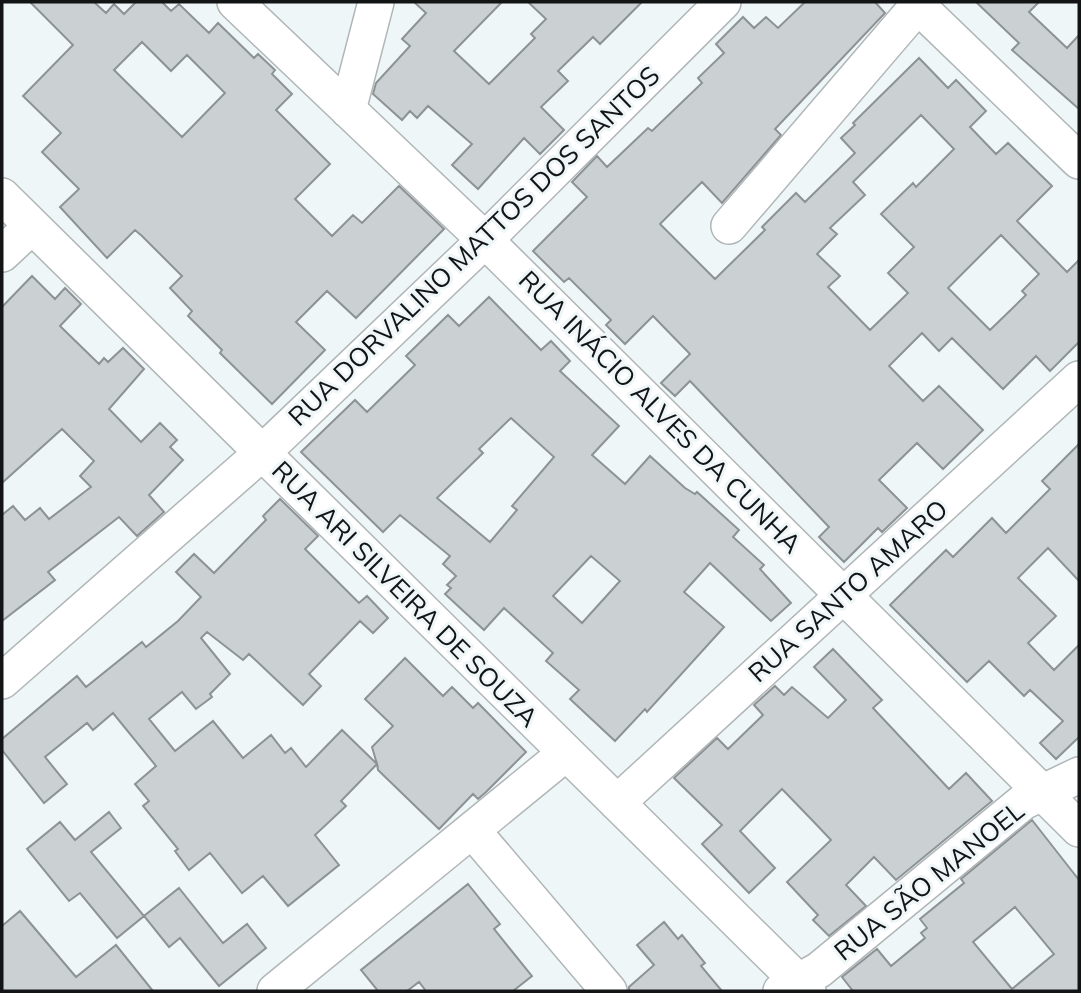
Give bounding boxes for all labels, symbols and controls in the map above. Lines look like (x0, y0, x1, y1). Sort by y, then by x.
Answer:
street label: RUA DORVALINO MATTOS DOS SANTOS (281, 59, 666, 433)
street label: RUA INÁCIO ALVES DA CUNHA (512, 263, 809, 560)
street label: RUA ARI SILVEIRA DE SOUZA (265, 454, 545, 734)
street label: RUA SANTO AMARO (741, 492, 954, 689)
street label: RUA SÃO MANOEL (827, 794, 1030, 967)

